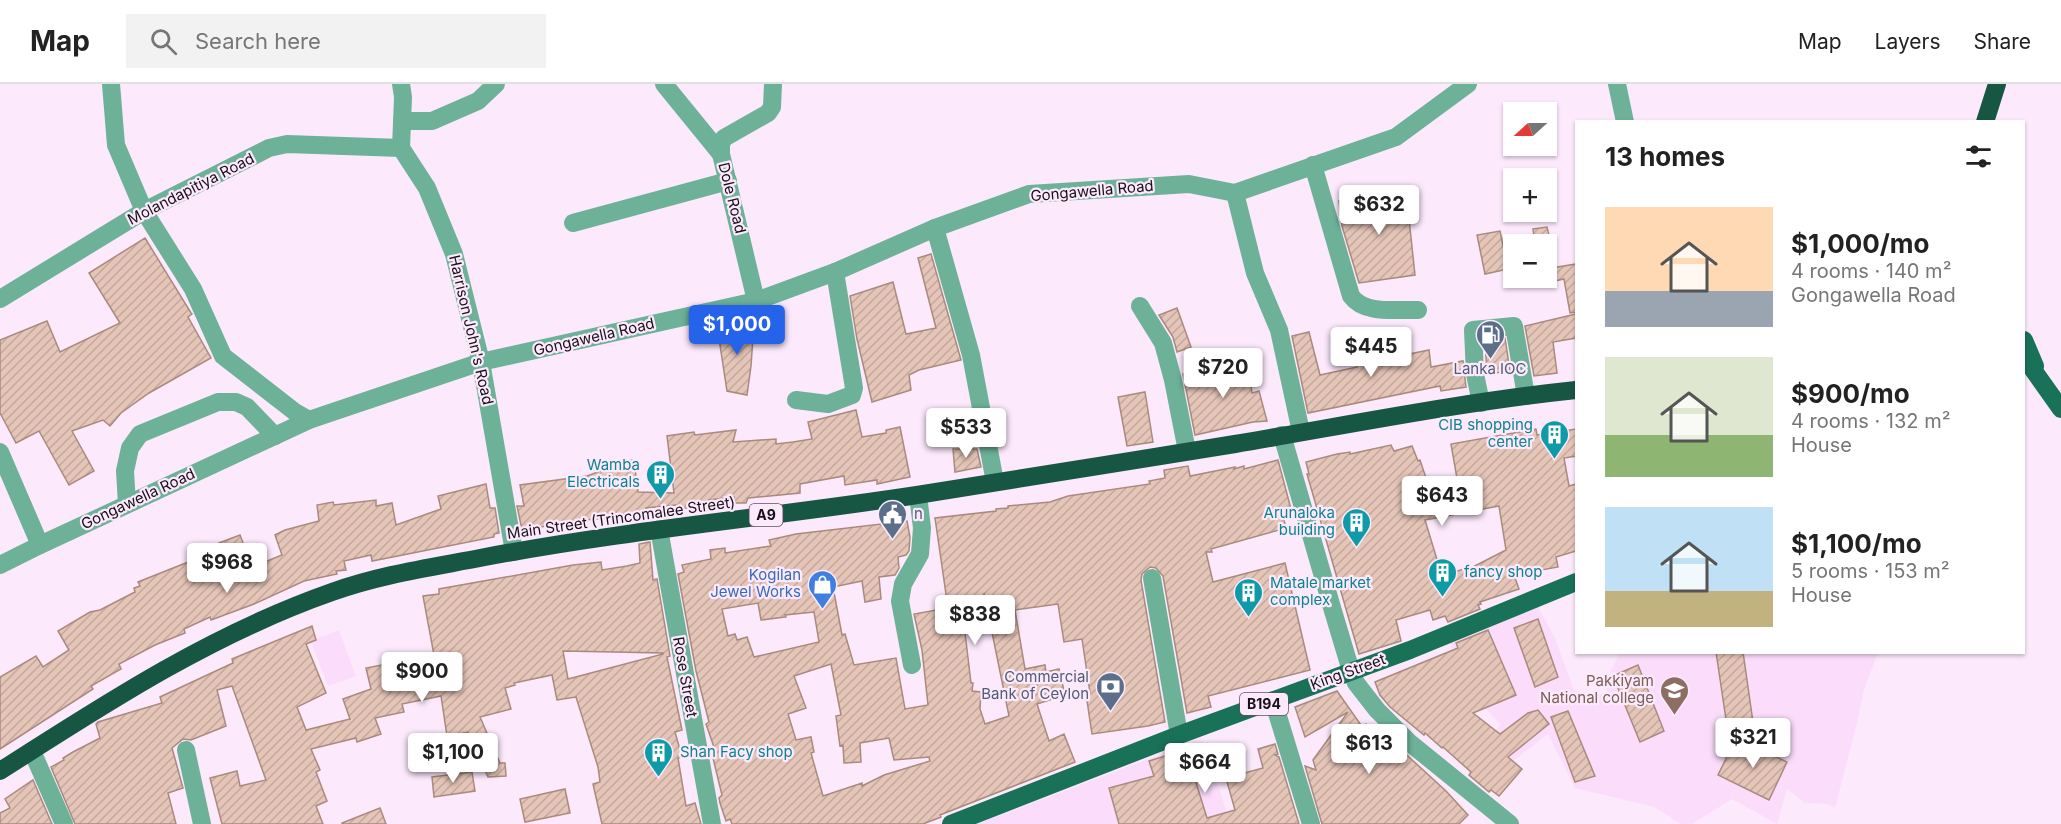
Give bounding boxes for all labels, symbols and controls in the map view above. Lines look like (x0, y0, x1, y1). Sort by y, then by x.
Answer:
search box (126, 14, 546, 68)
text: Map (30, 24, 90, 58)
icon: search (147, 25, 180, 58)
text: Search here (195, 28, 321, 54)
text: Map (1798, 29, 1842, 54)
text: Layers (1875, 29, 1941, 54)
text: Share (1974, 29, 2031, 54)
north arrow (1503, 102, 1557, 156)
map controls (1503, 102, 1557, 288)
icon: filters (1962, 140, 1995, 173)
text: 13 homes (1605, 141, 1725, 172)
street label: Molandapitiya Road (124, 148, 257, 229)
street label: Dole Road (714, 160, 750, 235)
button: + (1503, 168, 1557, 222)
street label: Gongawella Road (1030, 176, 1154, 205)
pin: $632 (1343, 185, 1415, 236)
text: $632 (1353, 192, 1405, 216)
text: $1,000/mo (1791, 228, 1930, 259)
icon: home (1653, 231, 1725, 303)
button: − (1503, 234, 1557, 288)
street label: Harrison John's Road (445, 253, 498, 407)
text: 4 rooms · 140 m² (1791, 259, 1951, 283)
text: Gongawella Road (1791, 283, 1956, 307)
pin: $1,000 (688, 305, 786, 356)
text: $1,000 (703, 312, 771, 336)
street label: Gongawella Road (532, 313, 656, 360)
fuel station icon: Lanka IOC (1474, 318, 1506, 360)
pin: $445 (1335, 327, 1407, 378)
text: $445 (1345, 334, 1397, 358)
pin: $720 (1187, 348, 1259, 399)
text: $720 (1198, 355, 1248, 379)
place label: Lanka IOC (1453, 359, 1527, 378)
text: $900/mo (1791, 378, 1910, 409)
icon: home (1653, 381, 1725, 453)
pin: $533 (930, 408, 1002, 459)
text: 4 rooms · 132 m² (1791, 409, 1950, 433)
text: $533 (940, 415, 992, 439)
place label: CIB shopping center (1438, 415, 1533, 451)
building icon: CIB shopping center (1538, 418, 1570, 460)
text: House (1791, 433, 1852, 457)
place label: Wamba Electricals (567, 455, 640, 491)
building icon: Wamba Electricals (645, 458, 677, 500)
street label: Gongawella Road (78, 464, 198, 533)
pin: $643 (1406, 476, 1478, 527)
text: $643 (1416, 483, 1468, 507)
street label: Main Street (Trincomalee Street) (506, 492, 736, 543)
public building icon: n (877, 498, 909, 540)
place label: Arunaloka building (1264, 503, 1335, 539)
road number: A9 (750, 504, 783, 526)
place label: n (914, 504, 923, 523)
building icon: Arunaloka building (1340, 506, 1372, 548)
text: $1,100/mo (1791, 528, 1922, 559)
icon: home (1653, 531, 1725, 603)
pin: $968 (191, 543, 263, 594)
text: $968 (201, 550, 253, 574)
building icon: fancy shop (1427, 556, 1459, 598)
text: 5 rooms · 153 m² (1791, 559, 1950, 583)
place label: fancy shop (1464, 562, 1543, 581)
place label: Kogilan Jewel Works (710, 565, 801, 601)
shop icon: Kogilan Jewel Works (806, 568, 838, 610)
place label: Matale market complex (1270, 573, 1371, 609)
building icon: Matale market complex (1233, 576, 1265, 618)
text: House (1791, 583, 1852, 607)
pin: $838 (939, 595, 1011, 646)
text: $838 (949, 602, 1001, 626)
street label: Rose Street (669, 635, 702, 719)
street label: King Street (1308, 649, 1388, 694)
pin: $900 (386, 652, 458, 703)
text: $900 (395, 659, 449, 683)
place label: Commercial Bank of Ceylon (981, 667, 1089, 703)
bank icon: Commercial Bank of Ceylon (1094, 670, 1126, 712)
place label: Pakkiyam National college (1540, 671, 1654, 707)
school or university icon: Pakkiyam National college (1659, 674, 1691, 716)
road number: B194 (1240, 693, 1288, 715)
pin: $321 (1717, 718, 1789, 769)
pin: $613 (1333, 724, 1405, 775)
text: $321 (1729, 725, 1777, 749)
text: $613 (1345, 731, 1393, 755)
pin: $1,100 (404, 733, 502, 784)
building icon: Shan Facy shop (643, 736, 675, 778)
text: $1,100 (422, 740, 484, 764)
place label: Shan Facy shop (680, 742, 793, 761)
pin: $664 (1169, 743, 1241, 794)
text: $664 (1179, 750, 1231, 774)

